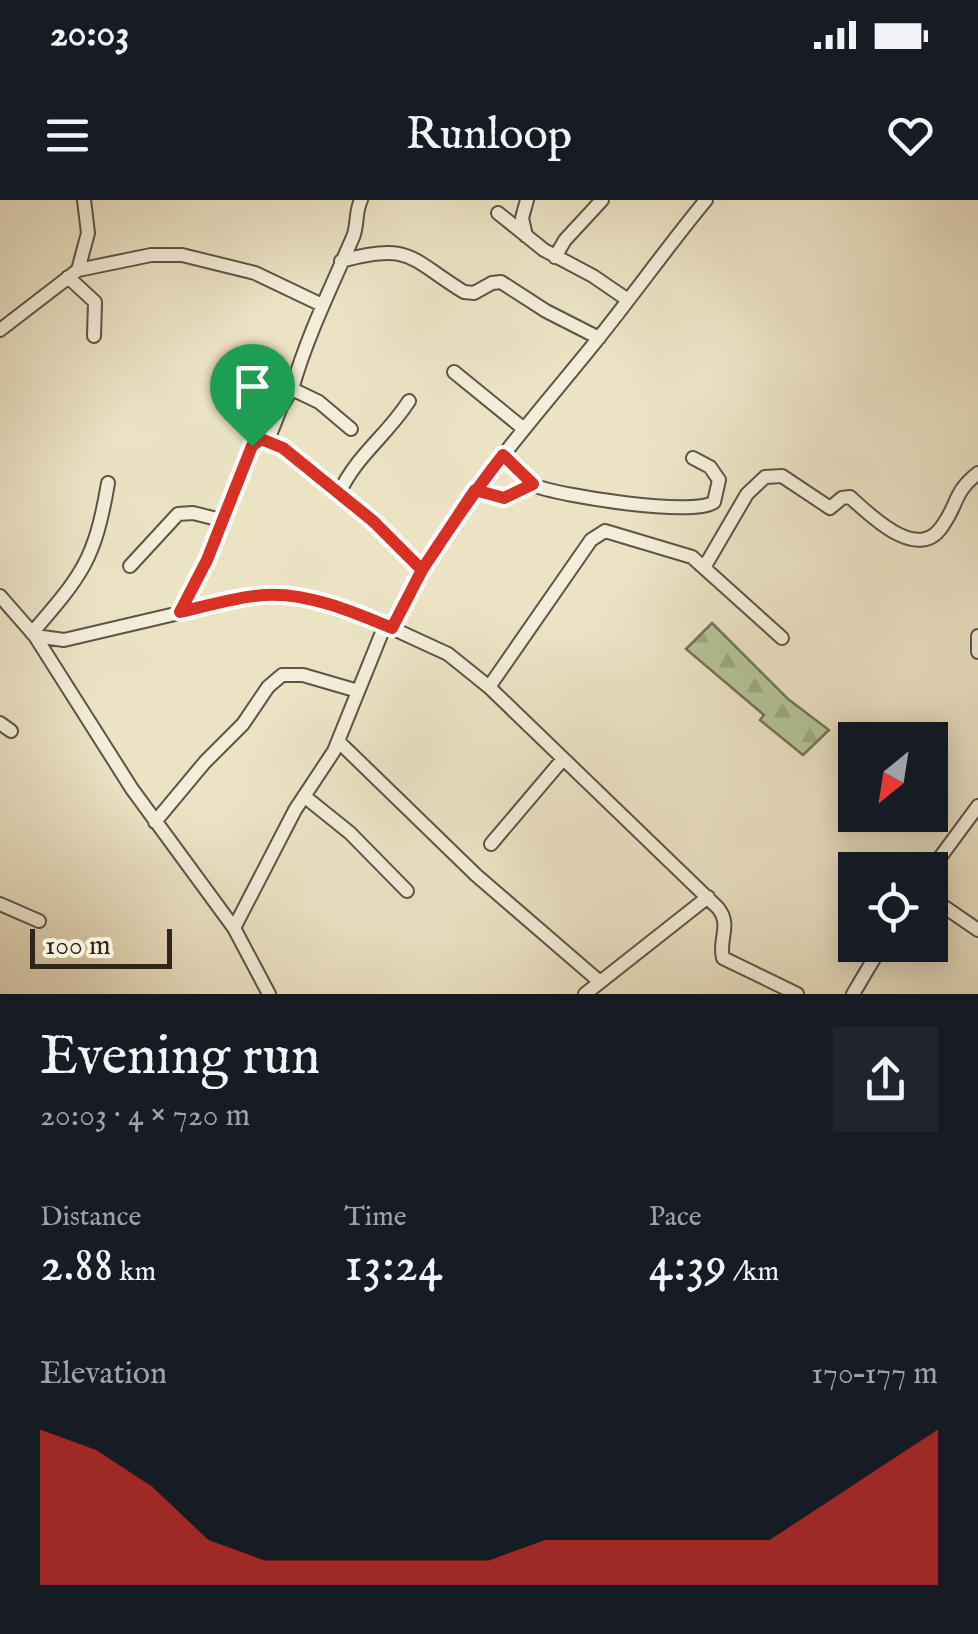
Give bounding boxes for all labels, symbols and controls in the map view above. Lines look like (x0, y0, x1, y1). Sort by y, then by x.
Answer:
text: 20:03 (50, 11, 129, 59)
text: Runloop (406, 107, 572, 164)
icon: menu (40, 108, 95, 163)
icon: heart (883, 108, 938, 163)
pin (210, 344, 295, 447)
icon: arrive (225, 359, 280, 414)
north arrow (838, 722, 948, 832)
map controls (838, 722, 948, 962)
button: locate (838, 852, 948, 962)
scale bar (30, 924, 172, 968)
text: 100 m (45, 929, 111, 964)
text: Evening run (40, 1023, 320, 1093)
button: share (833, 1027, 938, 1132)
text: 20:03 · 4 × 720 m (40, 1096, 250, 1137)
text: Distance (40, 1200, 141, 1235)
text: Time (344, 1200, 407, 1235)
text: Pace (649, 1200, 702, 1235)
text: 2.88 (40, 1235, 113, 1298)
text: 13:24 (344, 1235, 443, 1298)
text: 4:39 (649, 1235, 727, 1298)
text: km (113, 1255, 156, 1290)
text: /km (727, 1255, 779, 1290)
text: Elevation (40, 1354, 167, 1395)
text: 170–177 m (811, 1354, 938, 1395)

